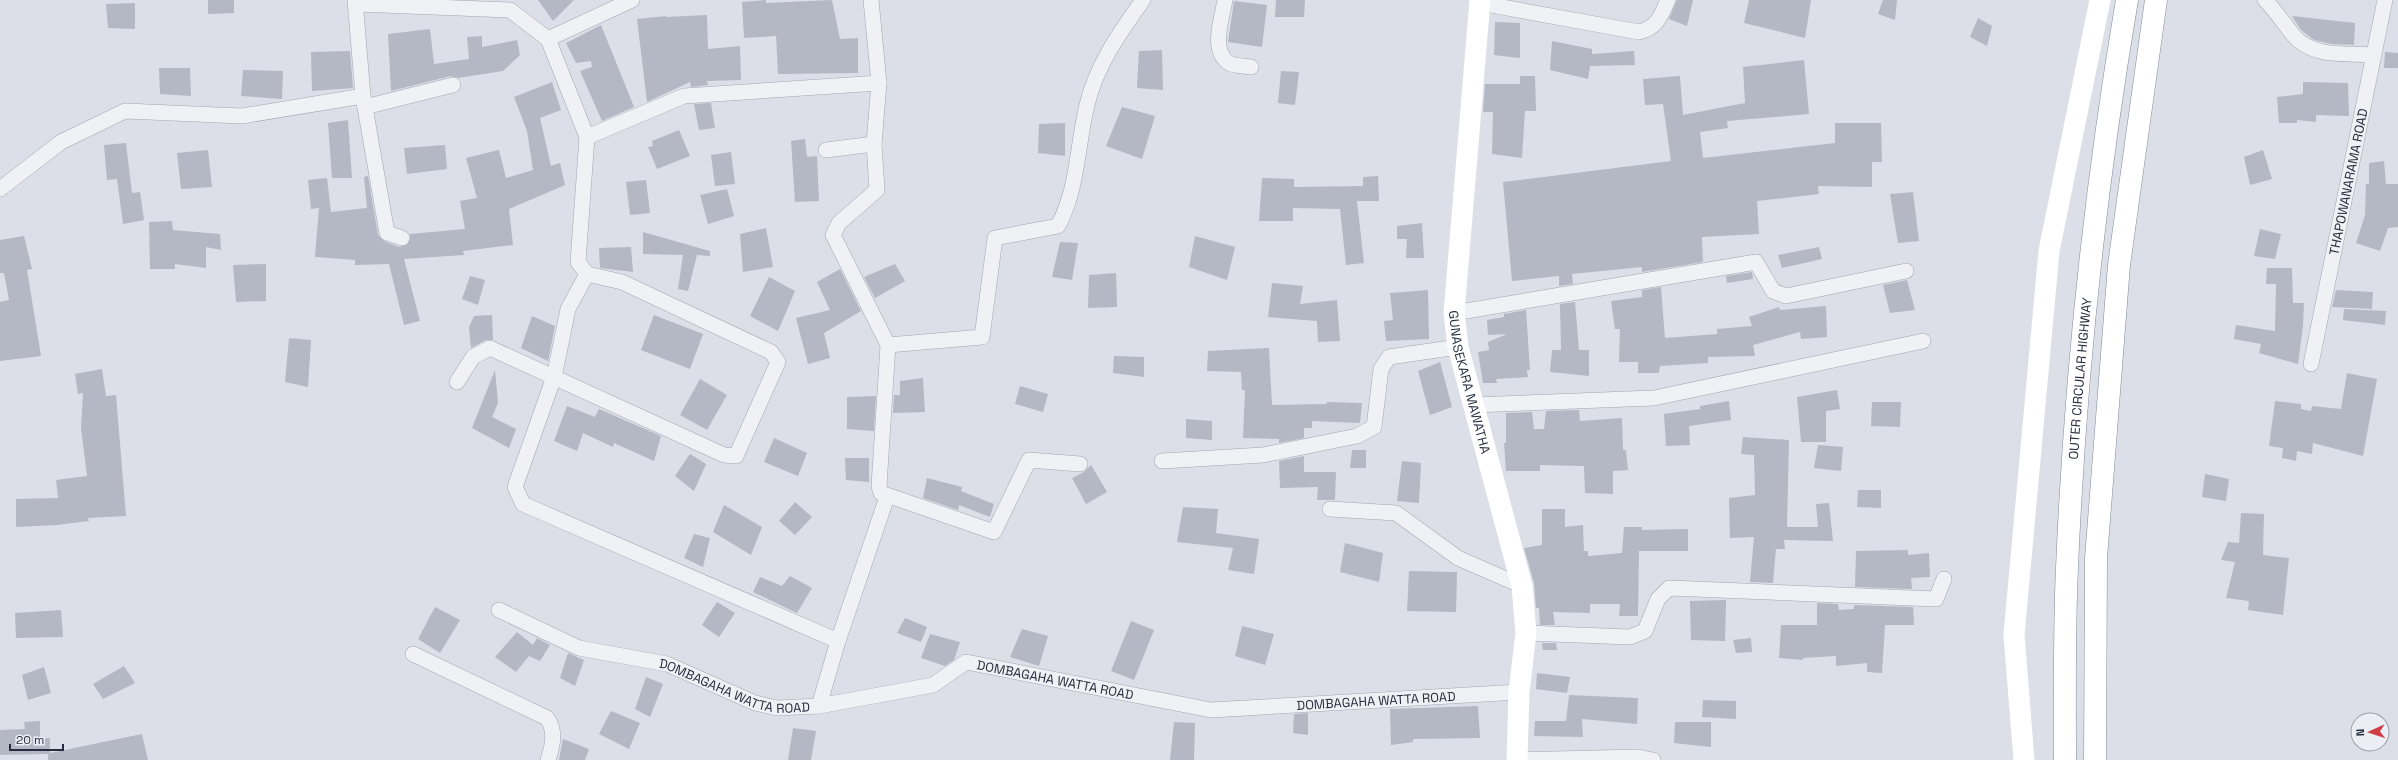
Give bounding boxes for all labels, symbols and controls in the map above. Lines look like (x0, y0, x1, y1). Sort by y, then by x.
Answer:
street label: THAPOWANARAMA ROAD (2325, 107, 2371, 257)
street label: OUTER CIRCULAR HIGHWAY (2064, 297, 2095, 460)
street label: GUNASEKARA MAWATHA (1445, 310, 1495, 456)
street label: DOMBAGAHA WATTA ROAD (658, 654, 810, 717)
street label: DOMBAGAHA WATTA ROAD (975, 656, 1135, 703)
street label: DOMBAGAHA WATTA ROAD (1296, 687, 1456, 713)
north arrow (2350, 712, 2390, 752)
scale bar (10, 726, 63, 752)
text: N (2353, 728, 2367, 737)
text: 20 m (16, 732, 44, 748)

